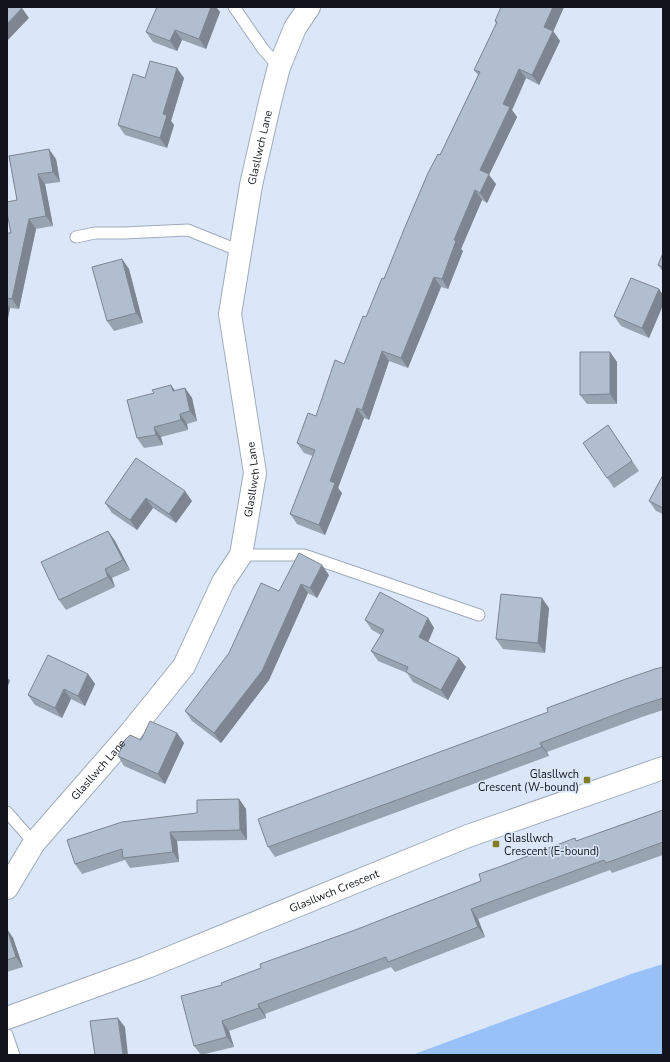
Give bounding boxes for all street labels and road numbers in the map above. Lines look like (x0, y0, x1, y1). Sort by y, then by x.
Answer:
street label: Glasllwch Lane (244, 109, 276, 186)
street label: Glasllwch Lane (241, 441, 263, 519)
street label: Glasllwch Lane (68, 736, 129, 803)
street label: Glasllwch Crescent (287, 866, 381, 916)

